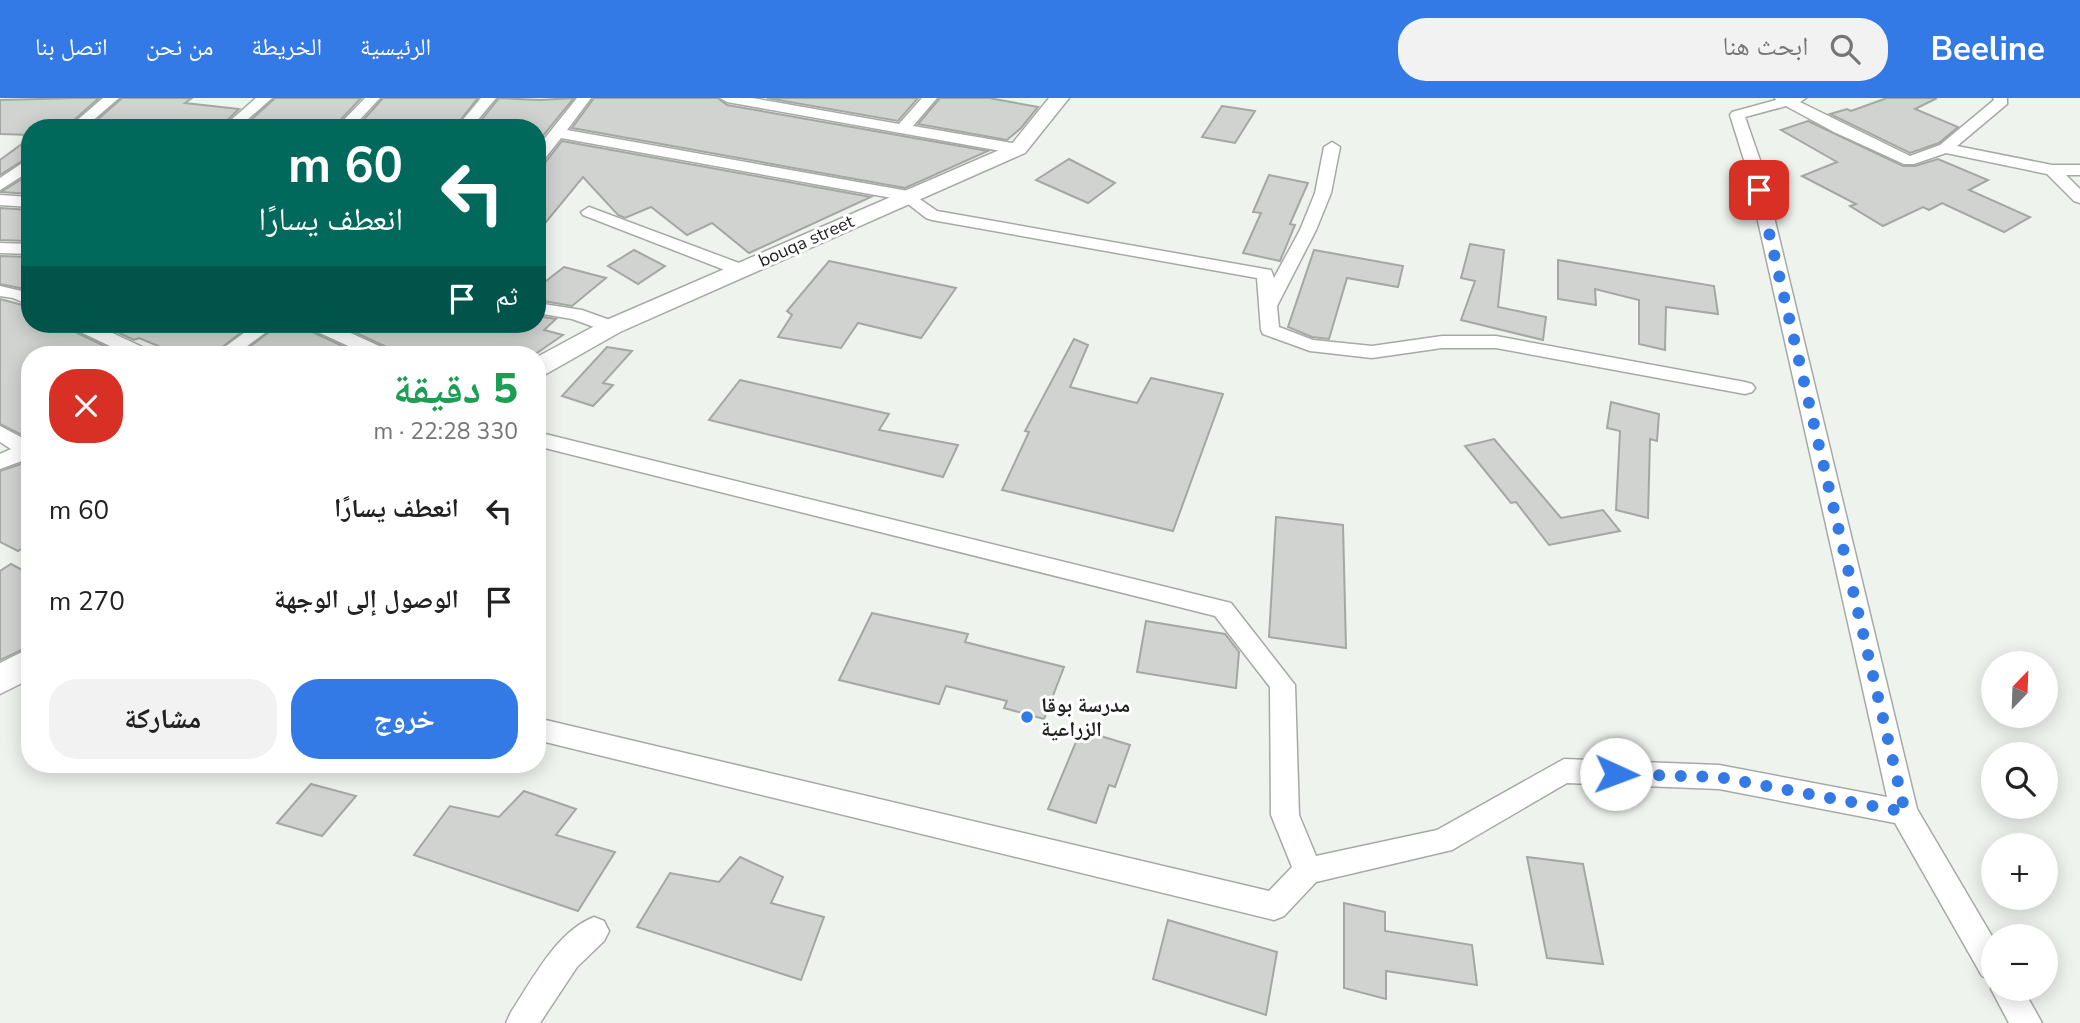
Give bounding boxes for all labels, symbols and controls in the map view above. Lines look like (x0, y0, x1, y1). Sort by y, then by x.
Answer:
search box (1398, 18, 1888, 81)
text: Beeline (1930, 27, 2045, 72)
text: ابحث هنا (1722, 29, 1808, 64)
icon: search (1826, 30, 1864, 68)
text: اتصل بنا (35, 31, 108, 63)
text: من نحن (146, 31, 213, 63)
text: الخريطة (251, 31, 322, 63)
text: الرئيسية (360, 31, 431, 63)
text: 60 m (288, 132, 403, 199)
icon: left (427, 147, 518, 238)
pin (1729, 160, 1789, 220)
icon: arrive (1740, 171, 1778, 209)
text: انعطف يسارًا (259, 198, 403, 241)
street label: bouqa street (755, 209, 858, 273)
text: ثم (495, 279, 518, 314)
icon: arrive (443, 280, 481, 318)
text: 5 دقيقة (393, 361, 518, 418)
button: close (49, 369, 123, 443)
text: 330 m · 22:28 (373, 416, 518, 447)
text: انعطف يسارًا (334, 491, 459, 526)
icon: left (480, 492, 518, 530)
text: 60 m (49, 493, 109, 528)
text: الوصول إلى الوجهة (274, 582, 459, 617)
icon: arrive (480, 583, 518, 621)
text: 270 m (49, 584, 125, 619)
north arrow (1981, 651, 2058, 728)
map controls (1981, 651, 2058, 1001)
button: مشاركة (49, 679, 277, 759)
button: خروج (291, 679, 518, 759)
place label: مدرسة بوقا الزراعية (1041, 691, 1130, 743)
marker: مدرسة بوقا الزراعية (1019, 709, 1035, 725)
position arrow (1579, 737, 1653, 811)
button: search (1981, 742, 2058, 819)
button: + (1981, 833, 2058, 910)
button: − (1981, 924, 2058, 1001)

